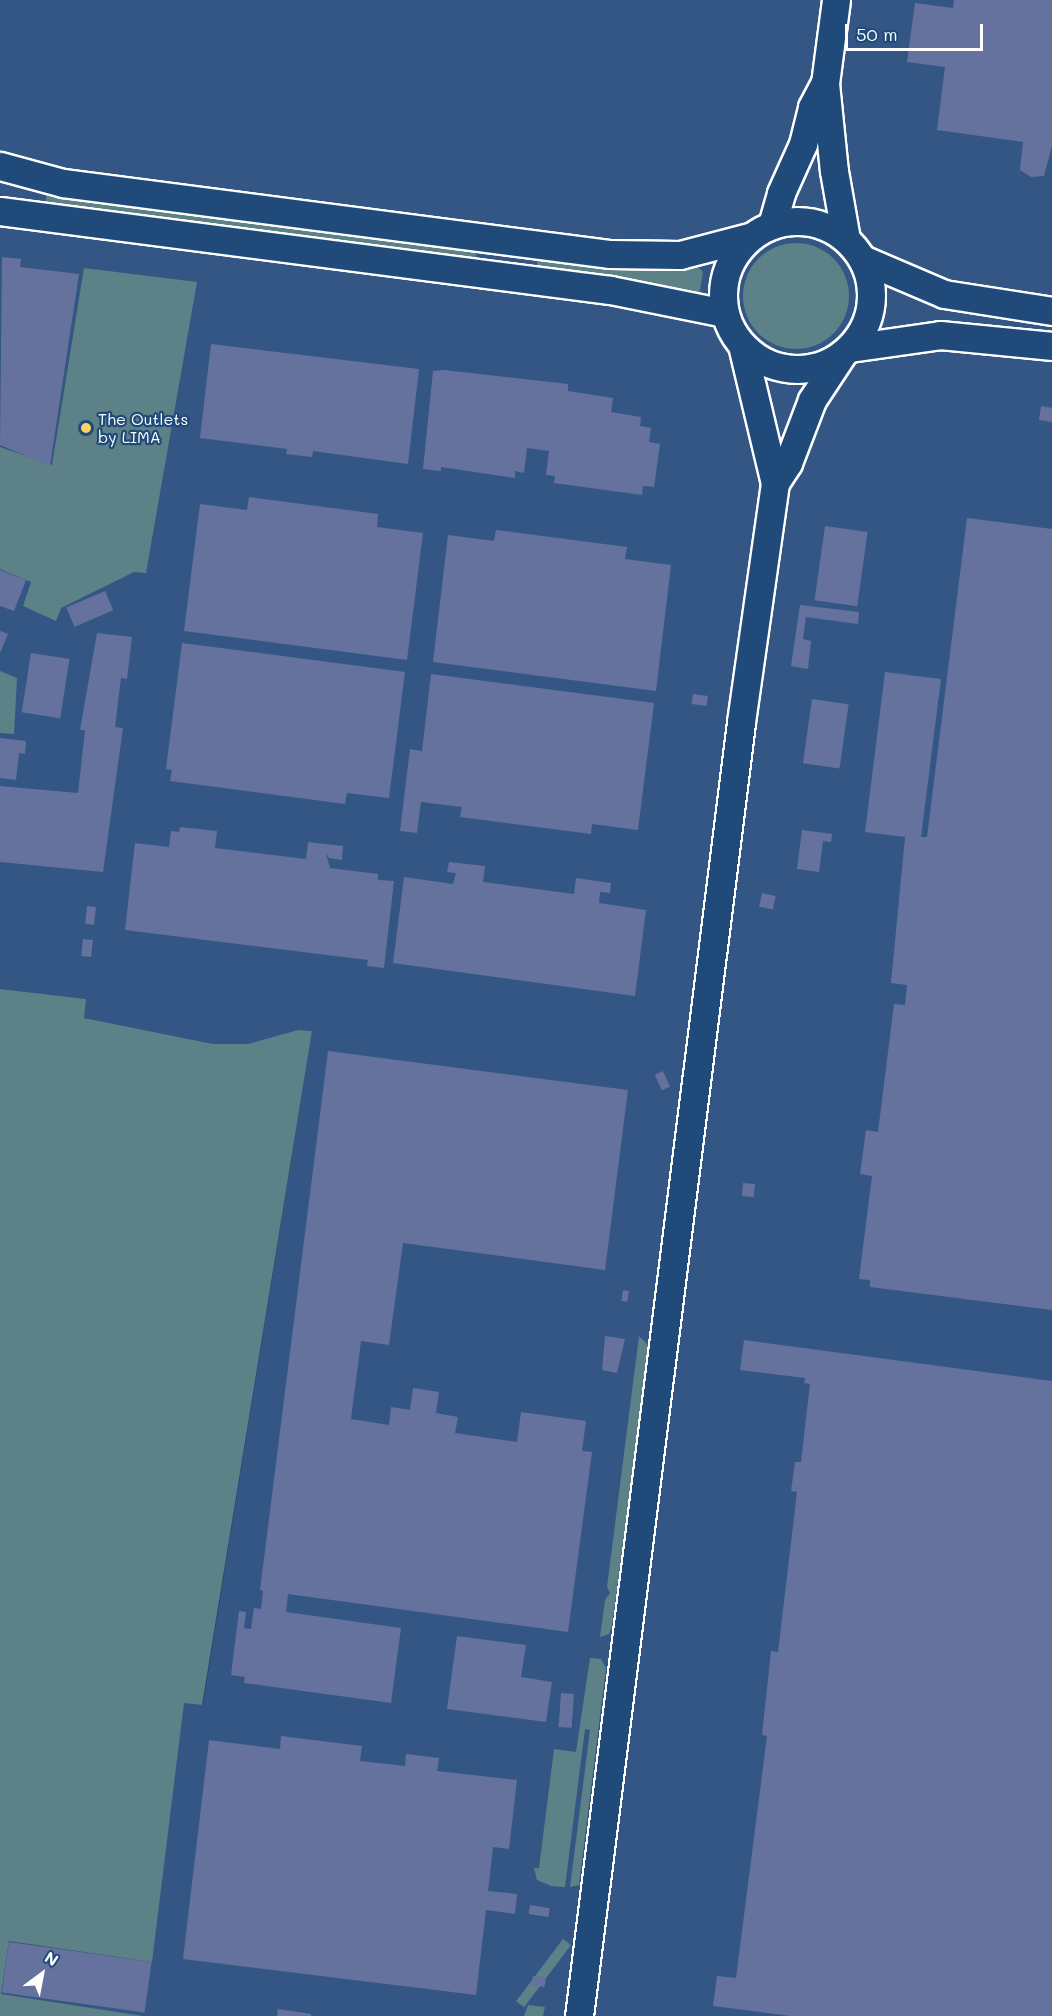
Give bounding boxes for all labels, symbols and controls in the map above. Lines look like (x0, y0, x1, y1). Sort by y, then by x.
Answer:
scale bar (848, 12, 986, 50)
text: 50 m (856, 22, 898, 46)
place label: The Outlets by LIMA (98, 409, 188, 447)
marker: The Outlets by LIMA (79, 421, 93, 435)
north arrow (12, 1944, 72, 2004)
text: N (41, 1946, 63, 1970)

